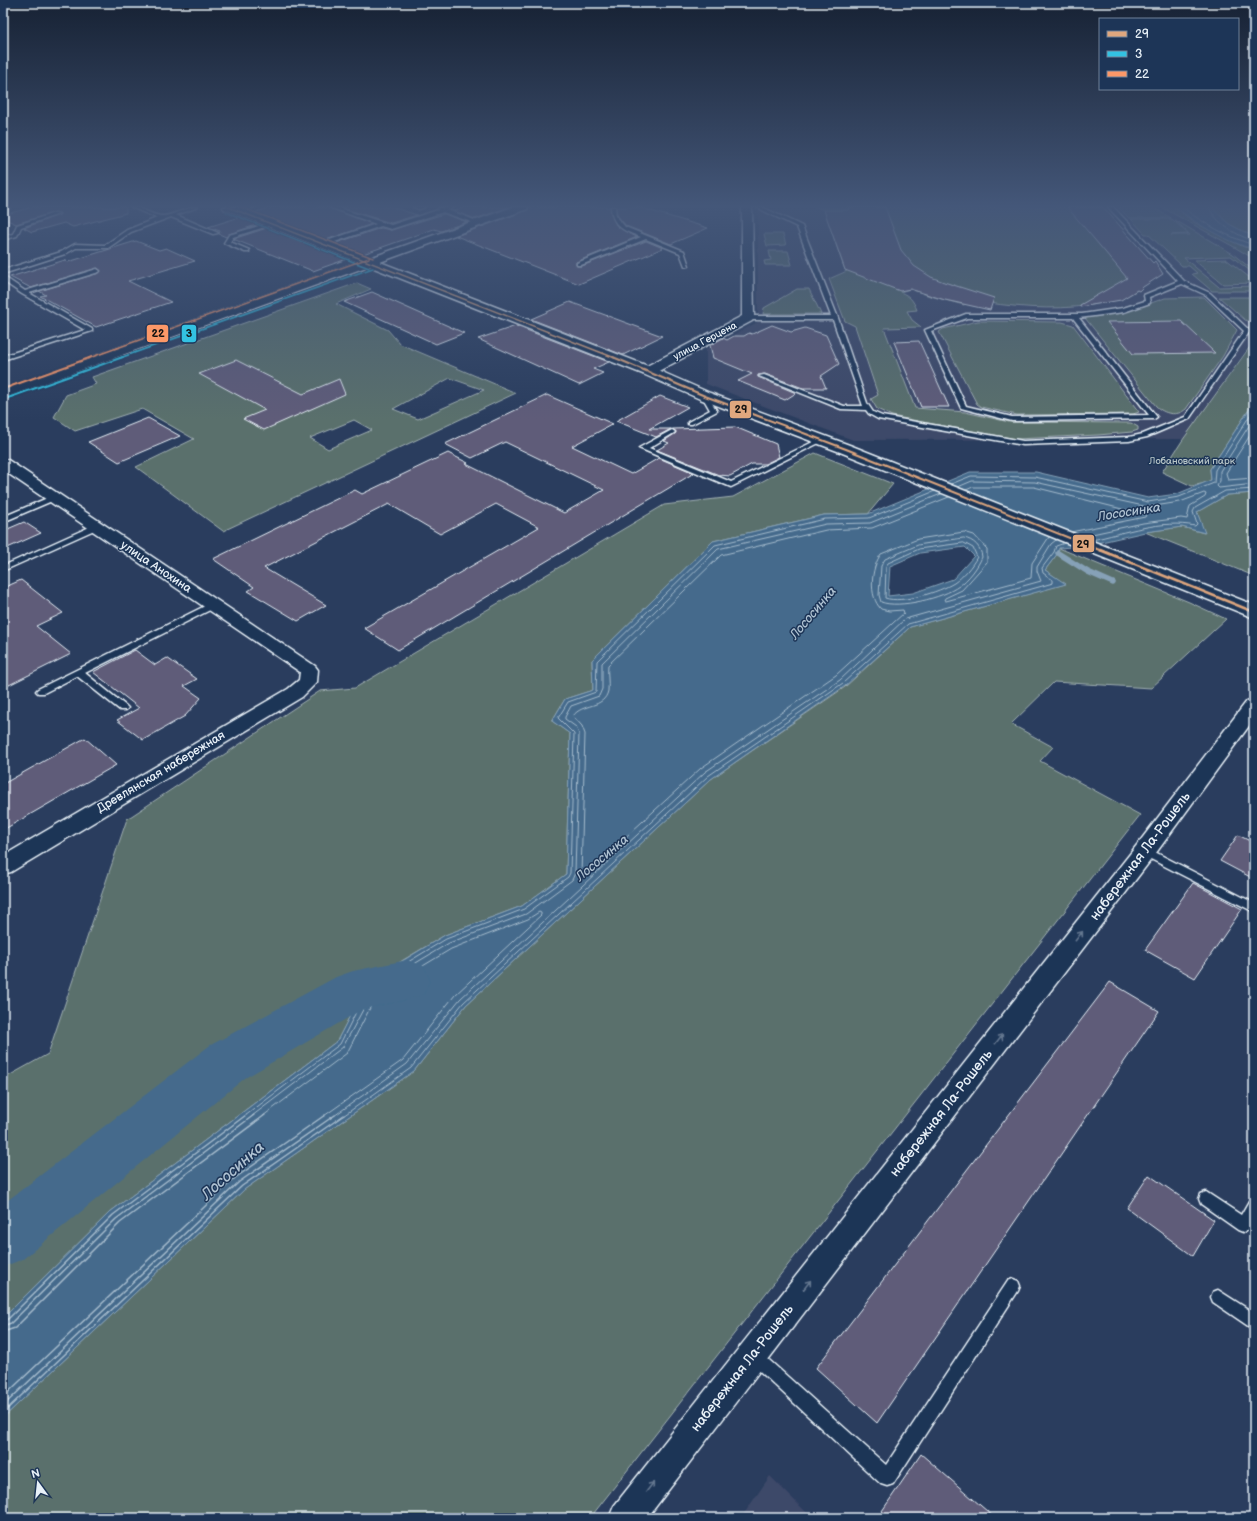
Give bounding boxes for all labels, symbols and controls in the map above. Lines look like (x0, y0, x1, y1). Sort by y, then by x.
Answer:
legend (1099, 18, 1239, 90)
text: 29 (1135, 27, 1149, 42)
text: 3 (1135, 47, 1142, 62)
text: 22 (1135, 67, 1149, 82)
street label: улица Герцена (671, 319, 739, 363)
line badge: 22 (146, 324, 169, 343)
line badge: 3 (181, 324, 197, 343)
text: 22 (151, 327, 165, 340)
text: 3 (186, 327, 193, 340)
line badge: 29 (729, 400, 752, 419)
text: 29 (734, 403, 748, 416)
park label: Лобановский парк (1148, 455, 1236, 467)
water label: Лососинка (1095, 499, 1162, 525)
line badge: 29 (1072, 534, 1095, 553)
street label: улица Анохина (118, 538, 194, 596)
text: 29 (1076, 538, 1090, 551)
water label: Лососинка (786, 583, 840, 643)
street label: Древлянская набережная (94, 728, 228, 816)
street label: набережная Ла-Рошель (1086, 788, 1194, 924)
water label: Лососинка (572, 831, 632, 885)
one-way arrow (1074, 931, 1083, 942)
one-way arrow (994, 1033, 1003, 1044)
street label: набережная Ла-Рошель (886, 1046, 996, 1180)
water label: Лососинка (197, 1138, 269, 1205)
one-way arrow (803, 1280, 811, 1291)
street label: набережная Ла-Рошель (687, 1301, 797, 1435)
north arrow (18, 1463, 58, 1503)
text: N (30, 1466, 41, 1481)
one-way arrow (646, 1482, 654, 1493)

